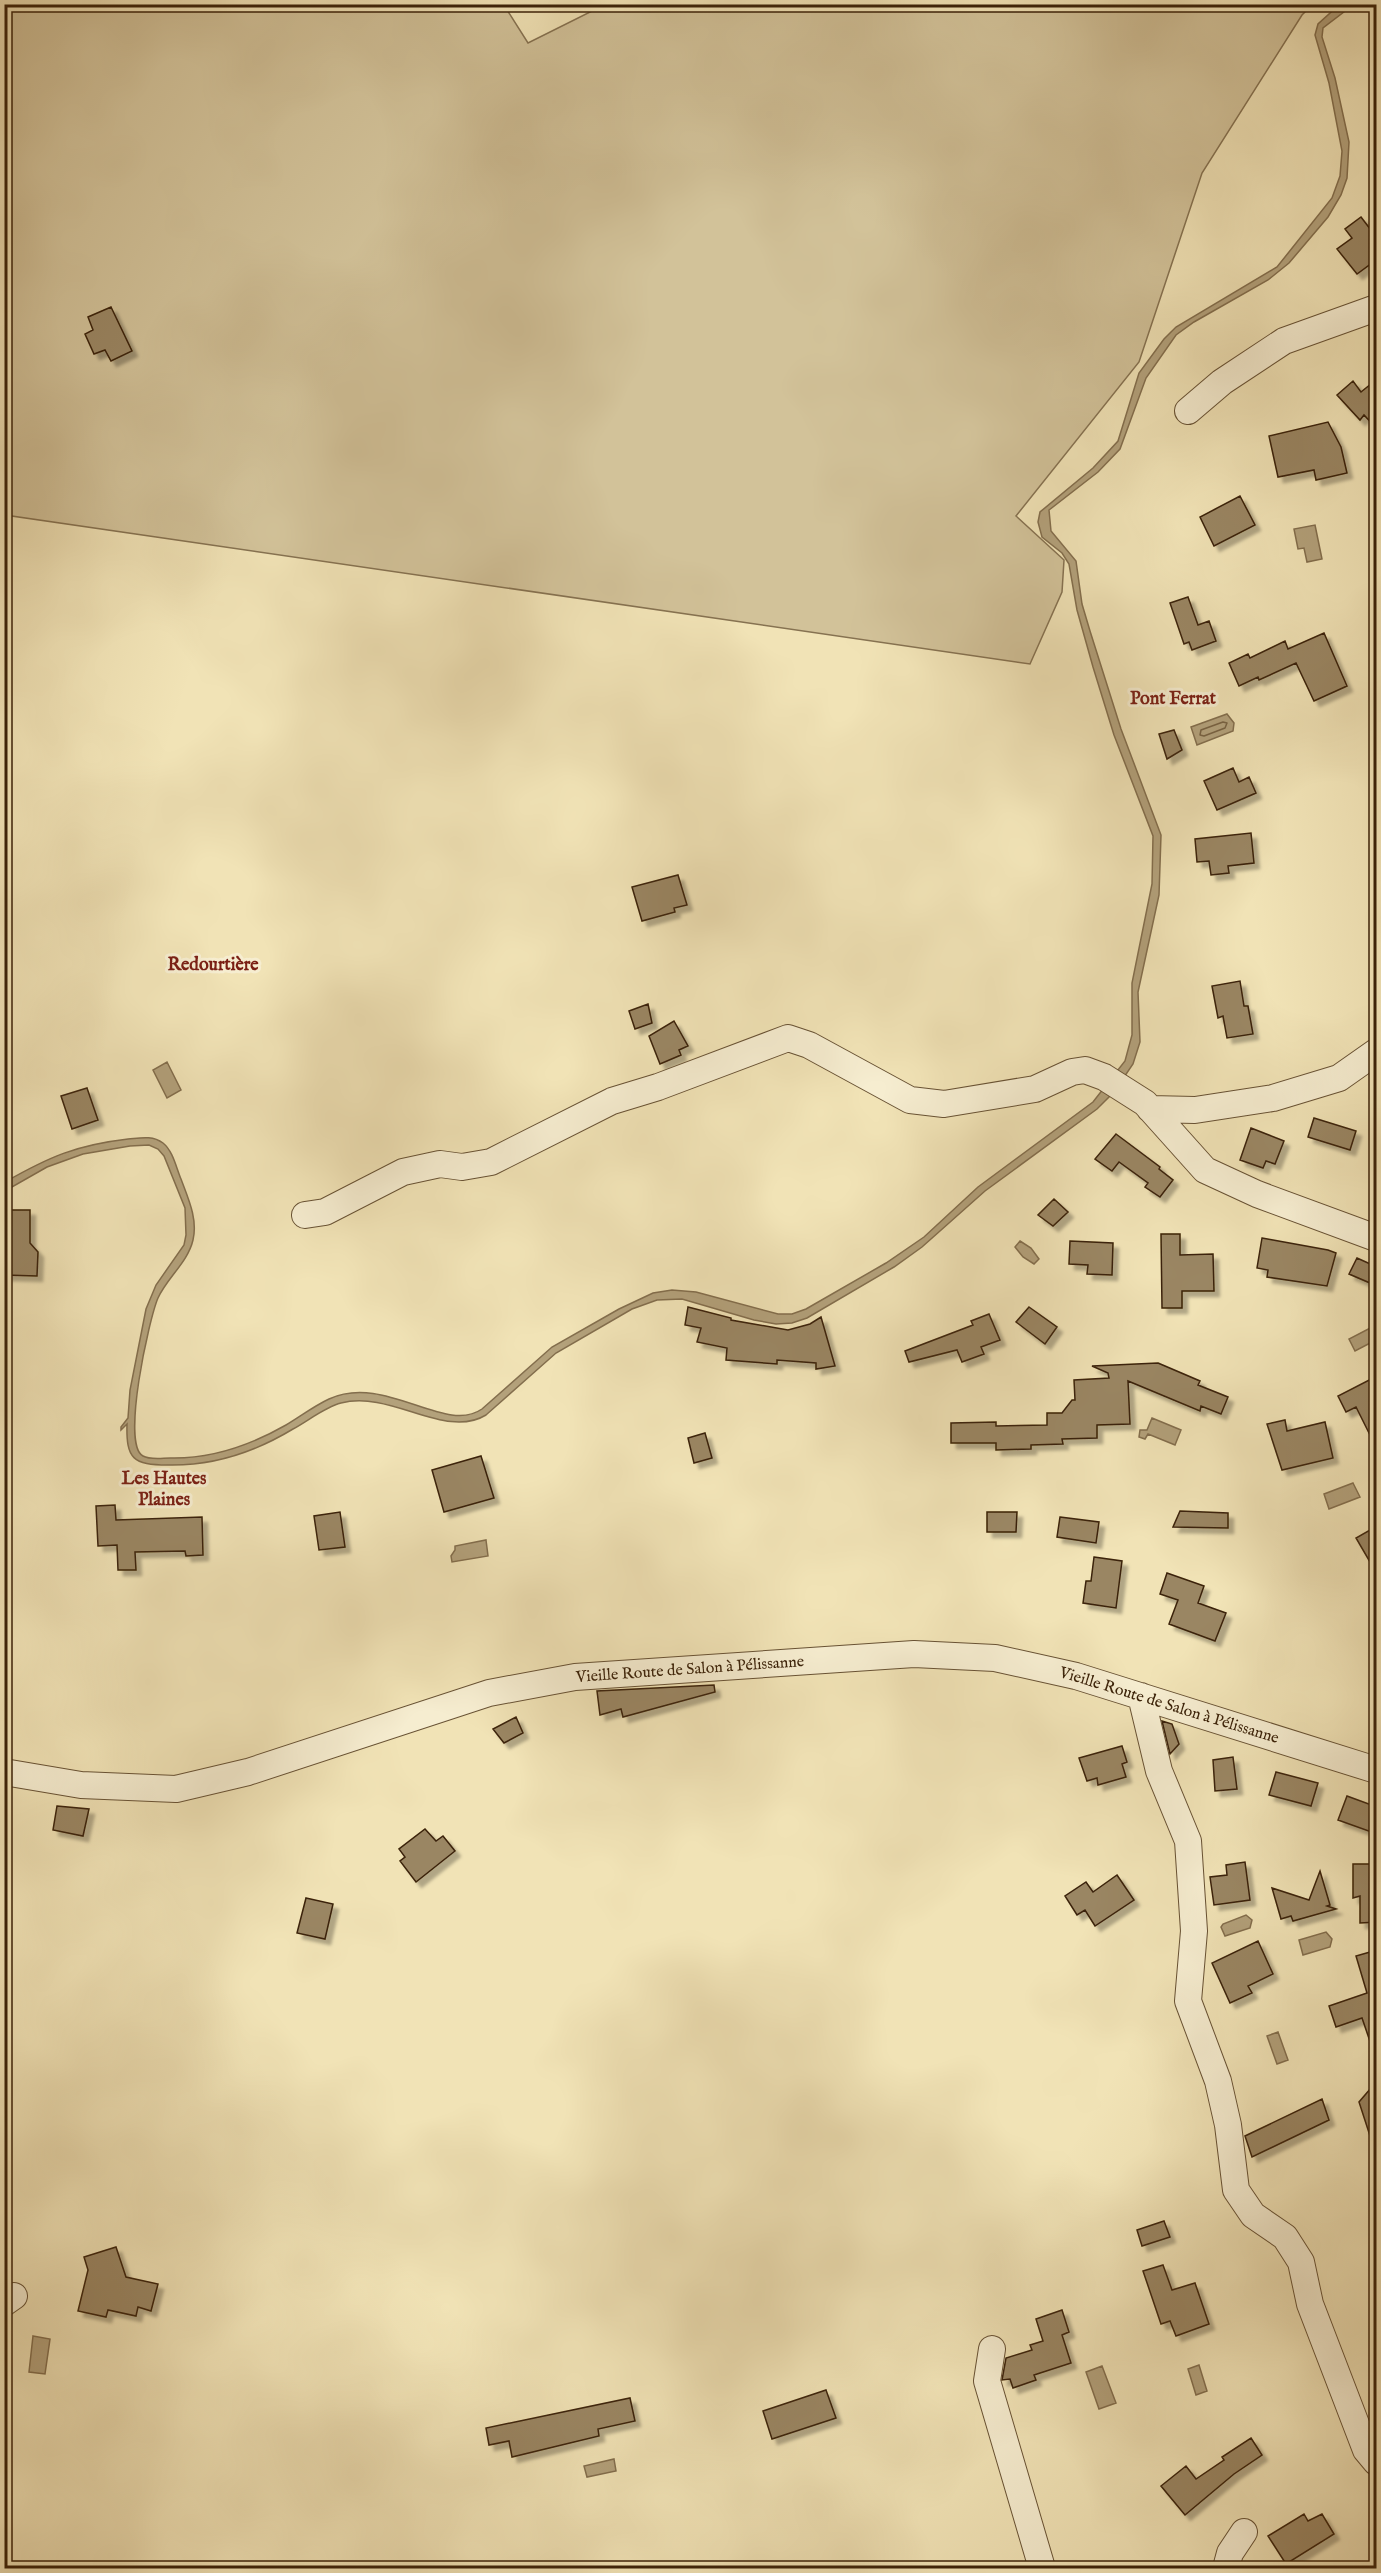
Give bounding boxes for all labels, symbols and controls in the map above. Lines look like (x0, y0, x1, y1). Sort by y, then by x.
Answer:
district label: Pont Ferrat (1130, 688, 1217, 711)
district label: Redourtière (167, 954, 259, 977)
district label: Les Hautes Plaines (122, 1468, 207, 1512)
street label: Vieille Route de Salon à Pélissanne (574, 1652, 805, 1688)
street label: Vieille Route de Salon à Pélissanne (1056, 1663, 1281, 1749)

